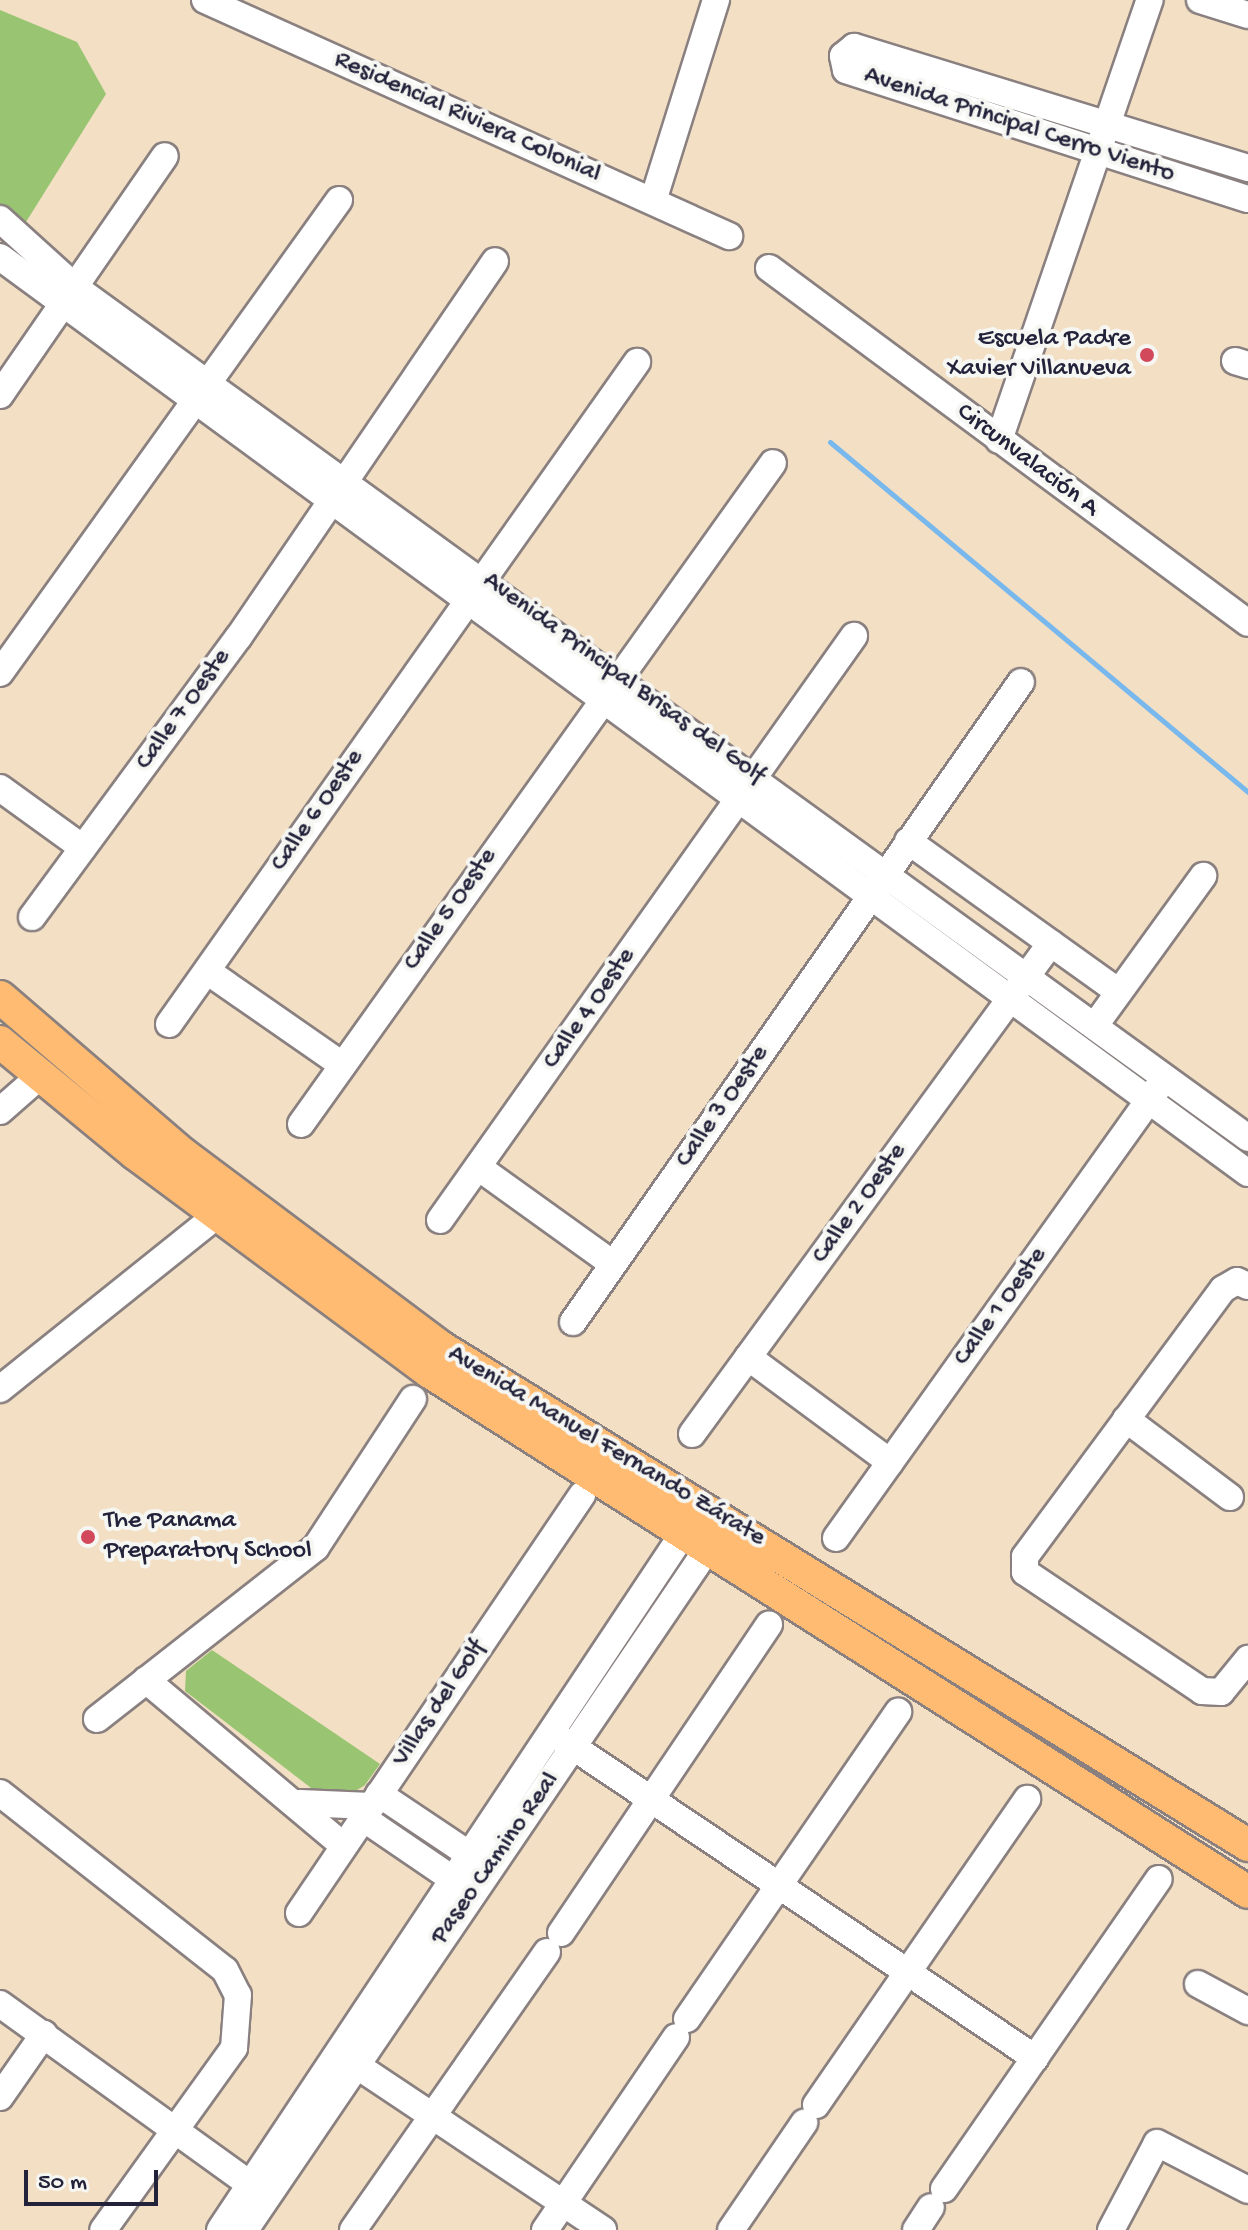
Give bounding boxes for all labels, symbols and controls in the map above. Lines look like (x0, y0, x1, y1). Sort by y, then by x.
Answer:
street label: Residencial Riviera Colonial (329, 45, 605, 191)
street label: Avenida Principal Cerro Viento (860, 61, 1178, 191)
place label: Escuela Padre Xavier Villanueva (947, 324, 1131, 386)
marker: Escuela Padre Xavier Villanueva (1138, 346, 1156, 364)
street label: Circunvalación A (950, 397, 1104, 525)
street label: Avenida Principal Brisas del Golf (476, 566, 770, 792)
street label: Calle 7 Oeste (130, 643, 238, 777)
street label: Calle 6 Oeste (265, 744, 371, 878)
street label: Calle 5 Oeste (397, 843, 505, 977)
street label: Calle 4 Oeste (537, 942, 643, 1076)
street label: Calle 3 Oeste (670, 1040, 776, 1174)
street label: Calle 2 Oeste (806, 1138, 914, 1270)
street label: Calle 1 Oeste (948, 1242, 1054, 1372)
street label: Avenida Manuel Fernando Zárate (441, 1340, 771, 1554)
place label: The Panama Preparatory School (104, 1506, 312, 1568)
marker: The Panama Preparatory School (79, 1528, 97, 1546)
street label: Villas del Golf (386, 1635, 494, 1773)
street label: Paseo Camino Real (425, 1767, 567, 1951)
scale bar (28, 2154, 162, 2204)
text: 50 m (38, 2169, 87, 2198)

